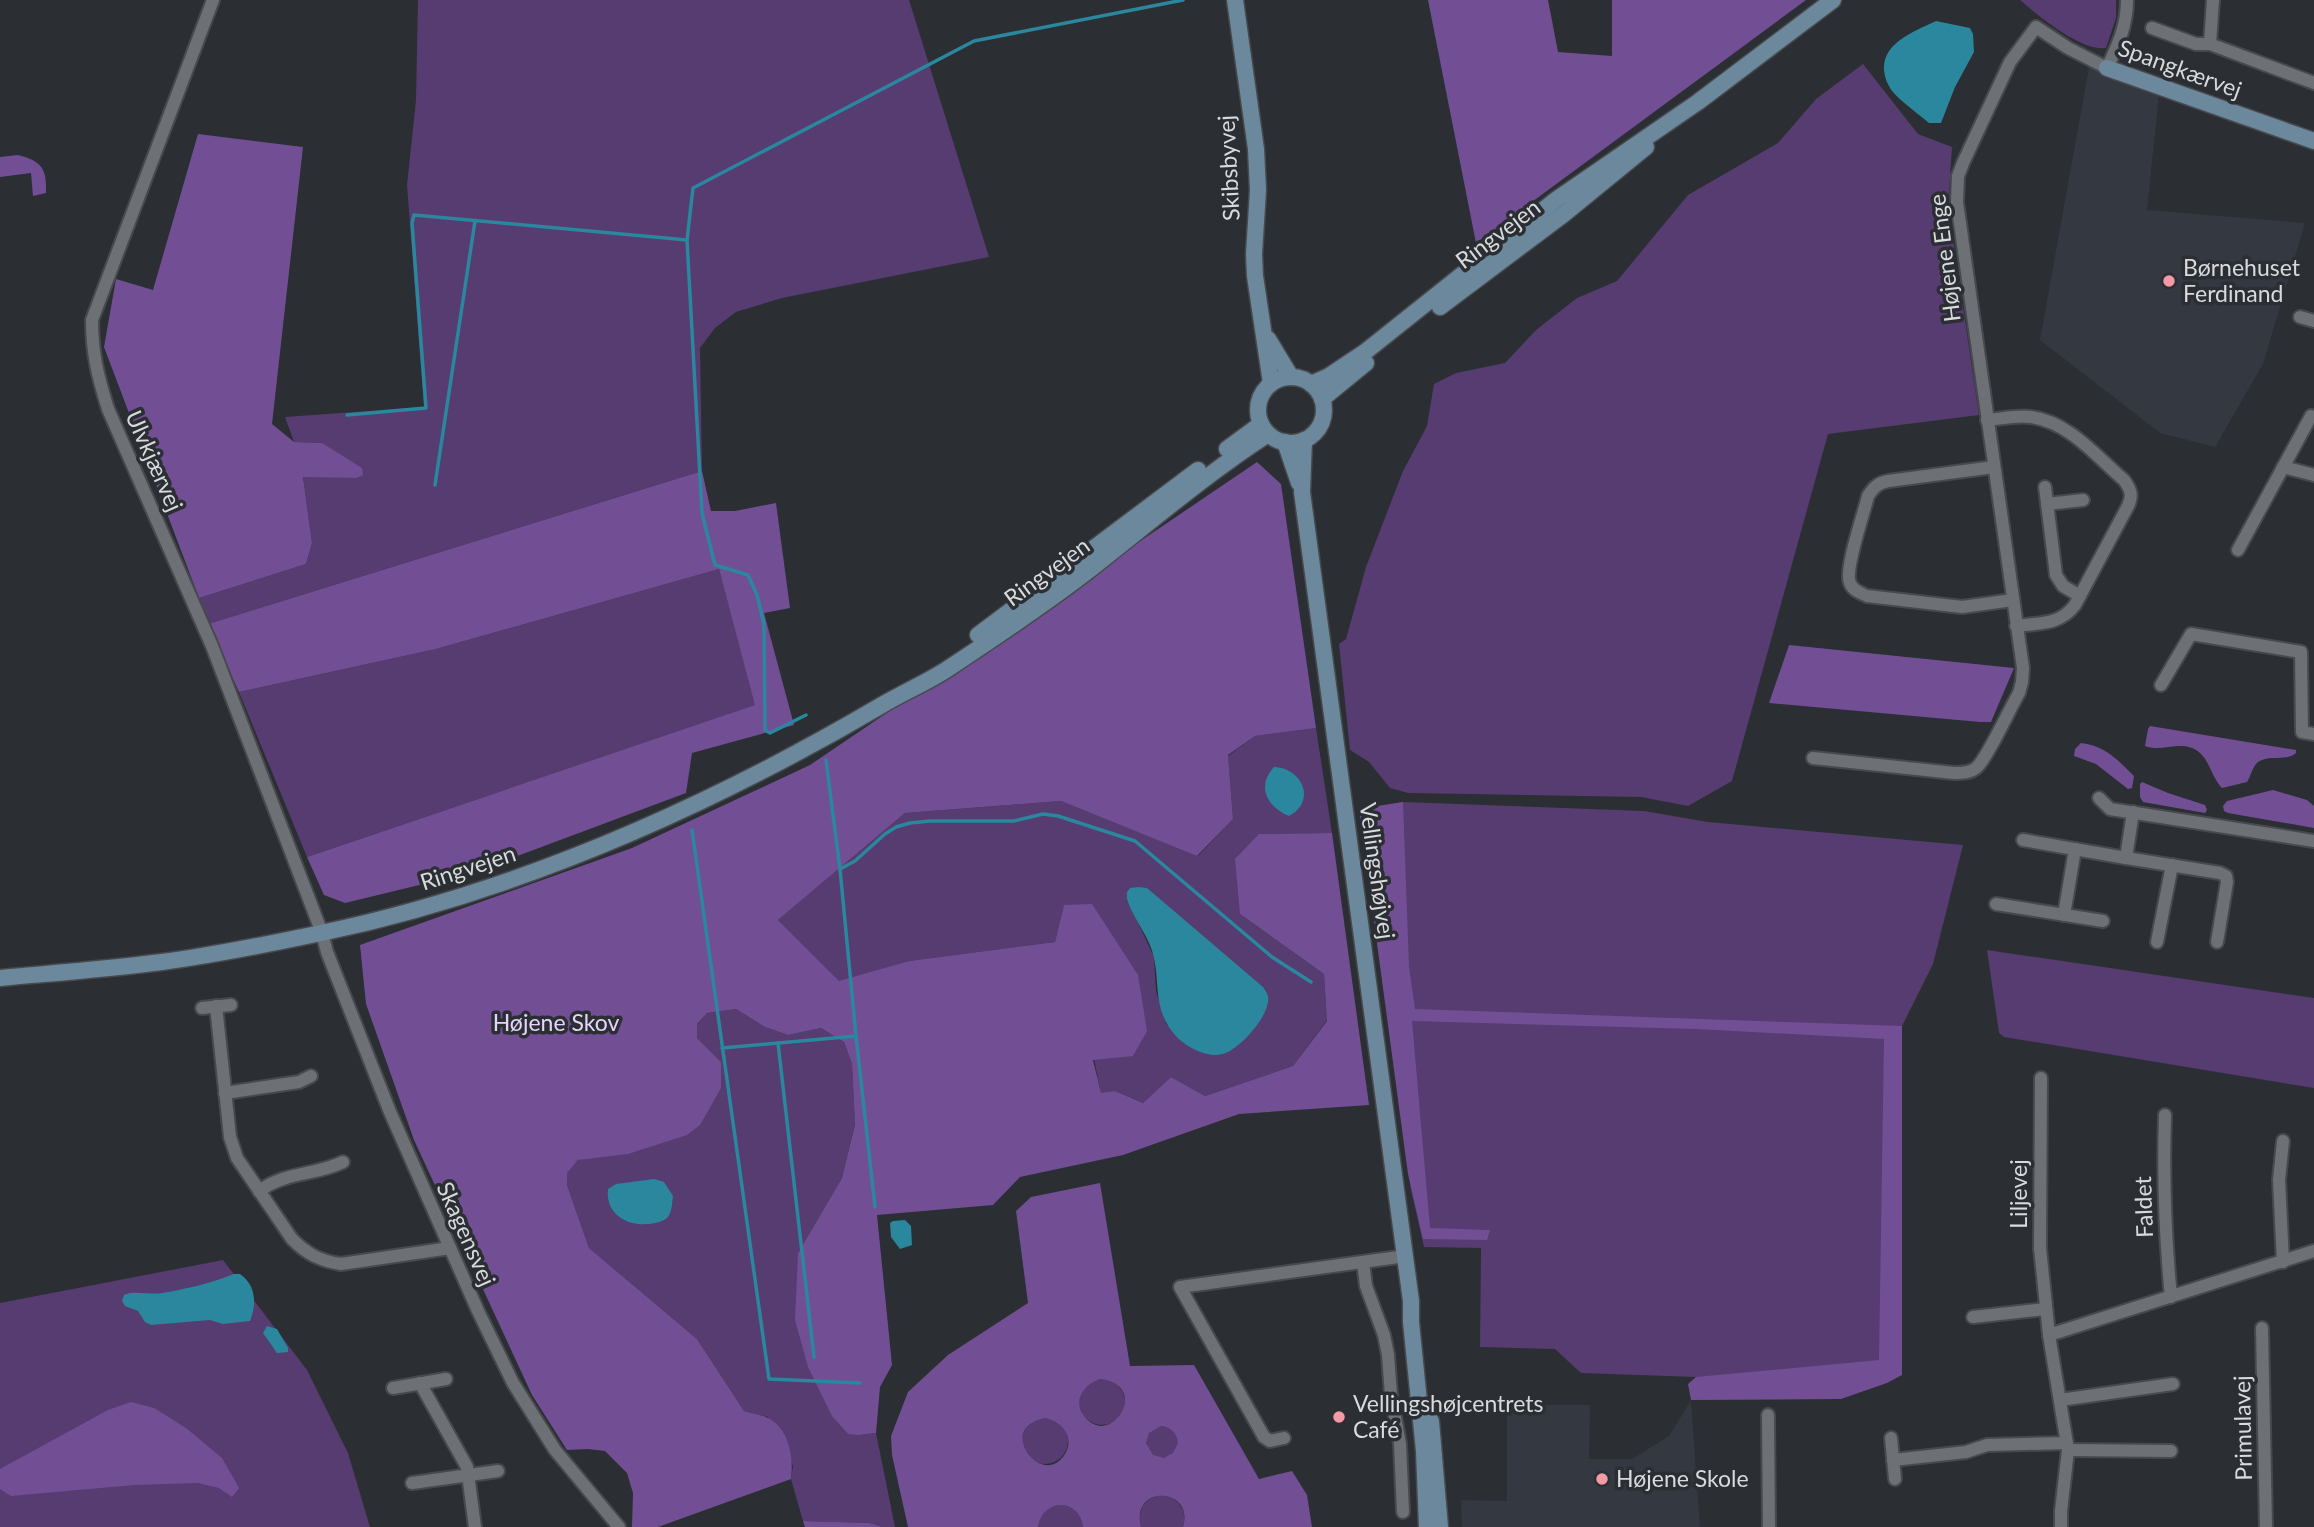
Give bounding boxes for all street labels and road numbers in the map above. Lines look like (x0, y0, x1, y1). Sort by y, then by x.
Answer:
street label: Spangkærvej (2115, 33, 2246, 103)
street label: Skibsbyvej (1211, 114, 1245, 222)
street label: Ringvejen (1450, 192, 1545, 274)
street label: Højene Enge (1922, 193, 1966, 324)
street label: Ulvkjærvej (120, 406, 190, 515)
street label: Ringvejen (998, 531, 1095, 612)
street label: Vellingshøjvej (1355, 801, 1401, 941)
street label: Ringvejen (416, 838, 519, 896)
street label: Liljevej (2004, 1159, 2032, 1229)
street label: Faldet (2128, 1175, 2158, 1238)
street label: Skagensvej (432, 1177, 502, 1290)
street label: Primulavej (2227, 1375, 2257, 1481)

